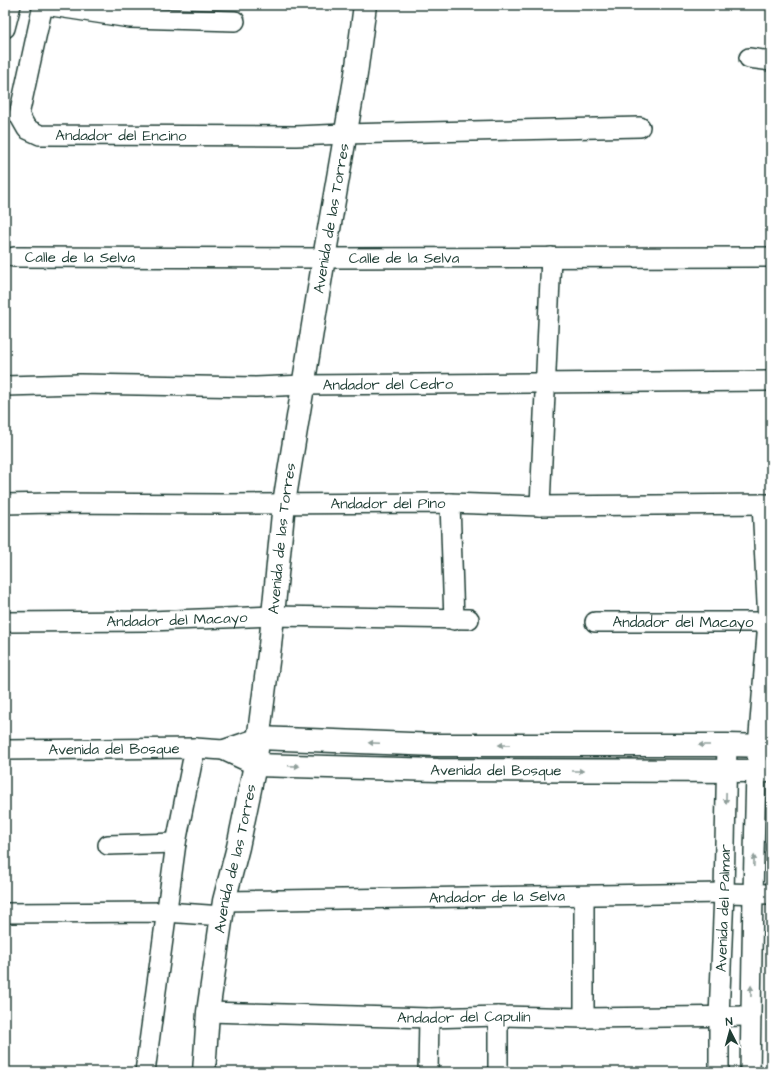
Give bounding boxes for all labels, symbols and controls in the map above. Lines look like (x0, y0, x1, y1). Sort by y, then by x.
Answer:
street label: Andador del Encino (55, 125, 187, 146)
street label: Avenida de las Torres (308, 141, 354, 295)
street label: Calle de la Selva (25, 247, 136, 268)
street label: Calle de la Selva (349, 247, 460, 268)
street label: Andador del Cedro (323, 373, 454, 395)
street label: Avenida de las Torres (263, 461, 301, 615)
street label: Andador del Pino (330, 493, 446, 514)
street label: Andador del Macayo (106, 606, 248, 632)
street label: Andador del Macayo (613, 612, 754, 634)
street label: Avenida del Bosque (48, 738, 180, 760)
one-way arrow (368, 739, 380, 746)
one-way arrow (497, 742, 510, 748)
one-way arrow (697, 742, 710, 748)
street label: Avenida del Bosque (430, 759, 561, 781)
one-way arrow (288, 763, 301, 769)
one-way arrow (572, 768, 585, 774)
street label: Avenida de las Torres (209, 782, 261, 934)
one-way arrow (723, 792, 729, 805)
street label: Avenida del Palmar (710, 844, 735, 972)
one-way arrow (750, 855, 757, 867)
street label: Andador de la Selva (429, 885, 566, 908)
one-way arrow (748, 984, 754, 997)
street label: Andador del Capulín (397, 1005, 531, 1029)
north arrow (710, 1011, 750, 1051)
text: N (725, 1014, 733, 1029)

